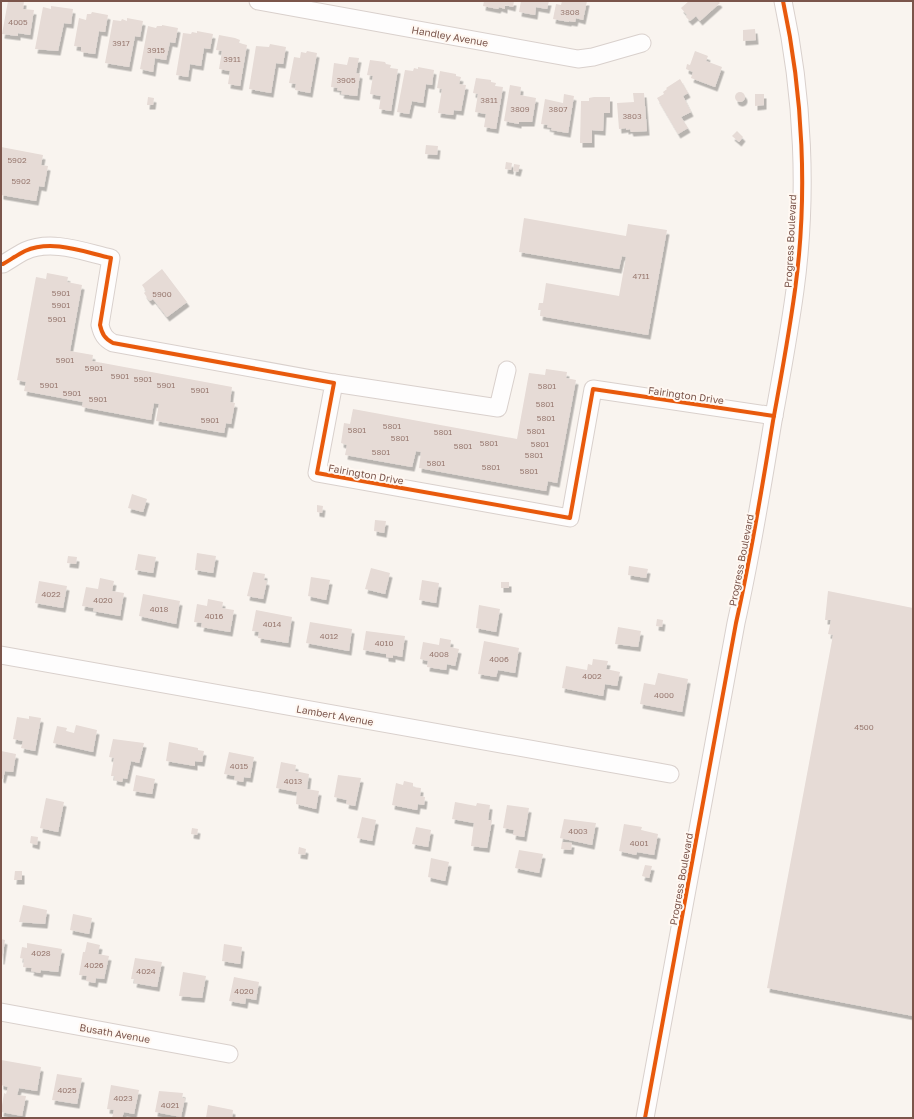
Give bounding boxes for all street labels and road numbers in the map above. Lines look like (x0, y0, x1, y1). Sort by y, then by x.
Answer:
street label: Handley Avenue (411, 23, 489, 49)
street label: Progress Boulevard (782, 194, 798, 288)
street label: Fairington Drive (647, 384, 725, 406)
street label: Fairington Drive (327, 461, 405, 487)
street label: Progress Boulevard (726, 513, 756, 607)
street label: Lambert Avenue (295, 702, 375, 728)
street label: Progress Boulevard (667, 832, 695, 926)
street label: Busath Avenue (79, 1021, 151, 1045)

